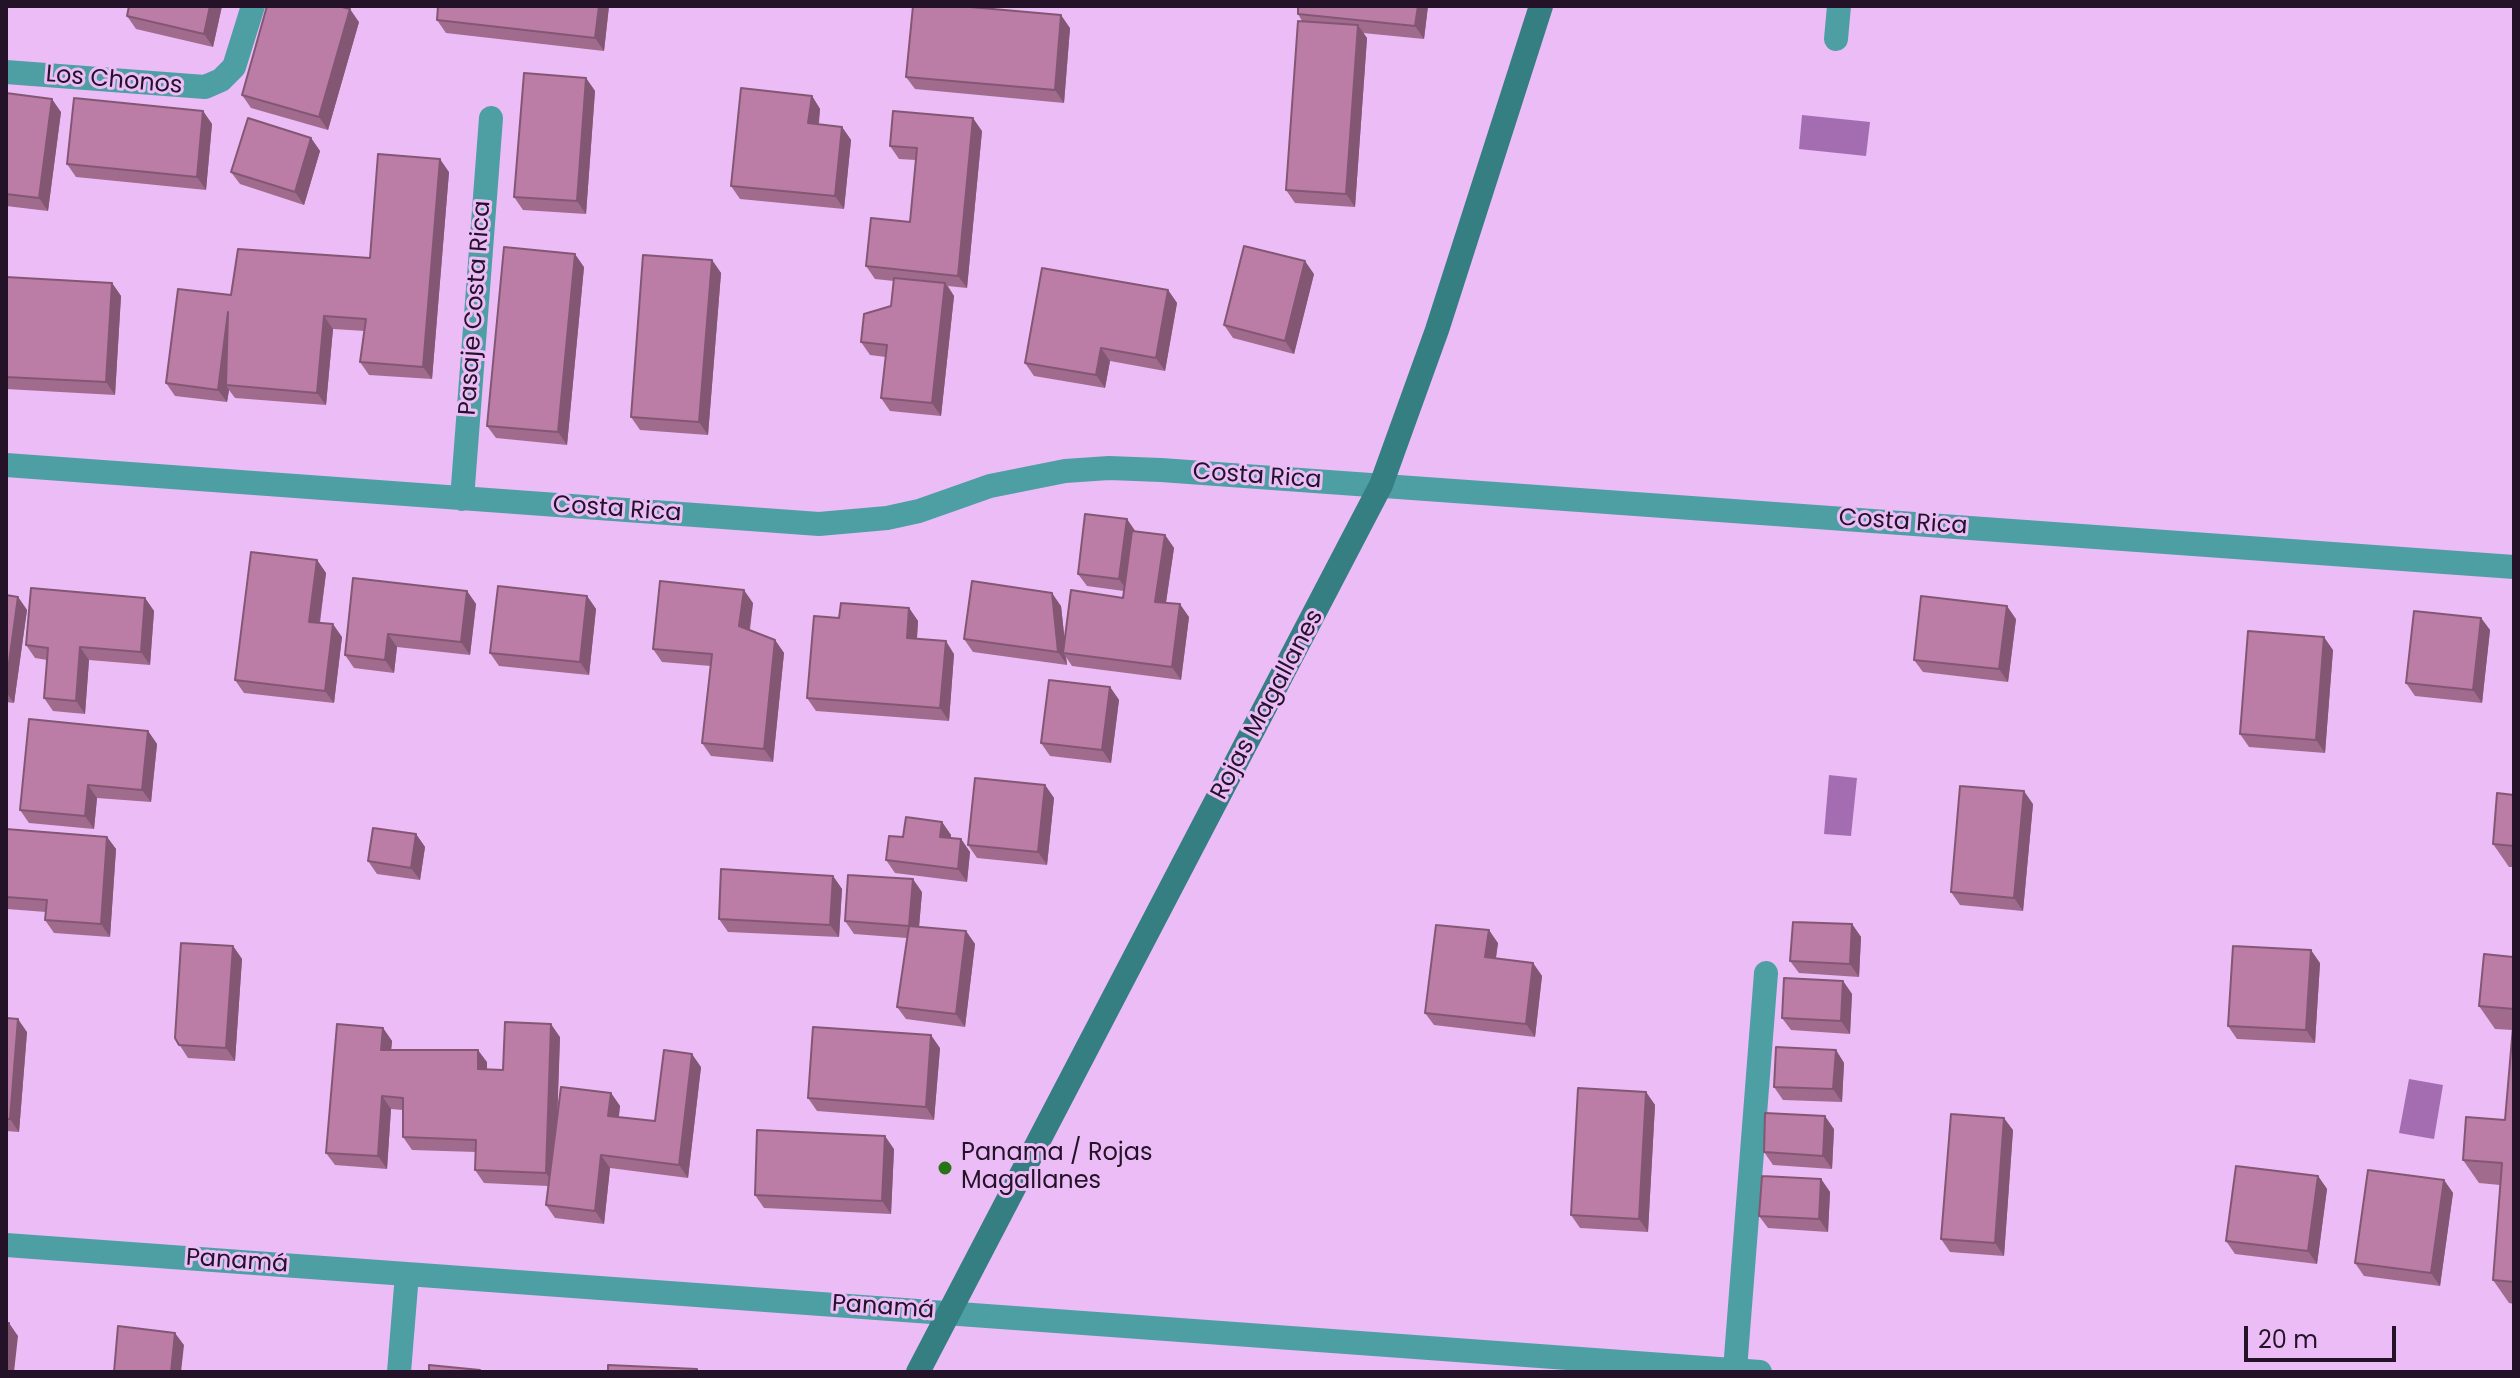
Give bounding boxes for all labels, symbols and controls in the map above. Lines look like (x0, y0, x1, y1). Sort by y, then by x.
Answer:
street label: Los Chonos (44, 61, 184, 101)
street label: Pasaje Costa Rica (454, 200, 498, 416)
street label: Costa Rica (1192, 458, 1322, 496)
street label: Costa Rica (552, 491, 682, 529)
street label: Costa Rica (1838, 504, 1968, 542)
street label: Rojas Magallanes (1206, 605, 1330, 805)
place label: Panama / Rojas Magallanes (961, 1140, 1153, 1196)
marker: Panama / Rojas Magallanes (936, 1159, 954, 1177)
street label: Panamá (185, 1244, 289, 1280)
street label: Panamá (831, 1290, 935, 1326)
scale bar (2248, 1310, 2400, 1360)
text: 20 m (2258, 1323, 2318, 1356)

